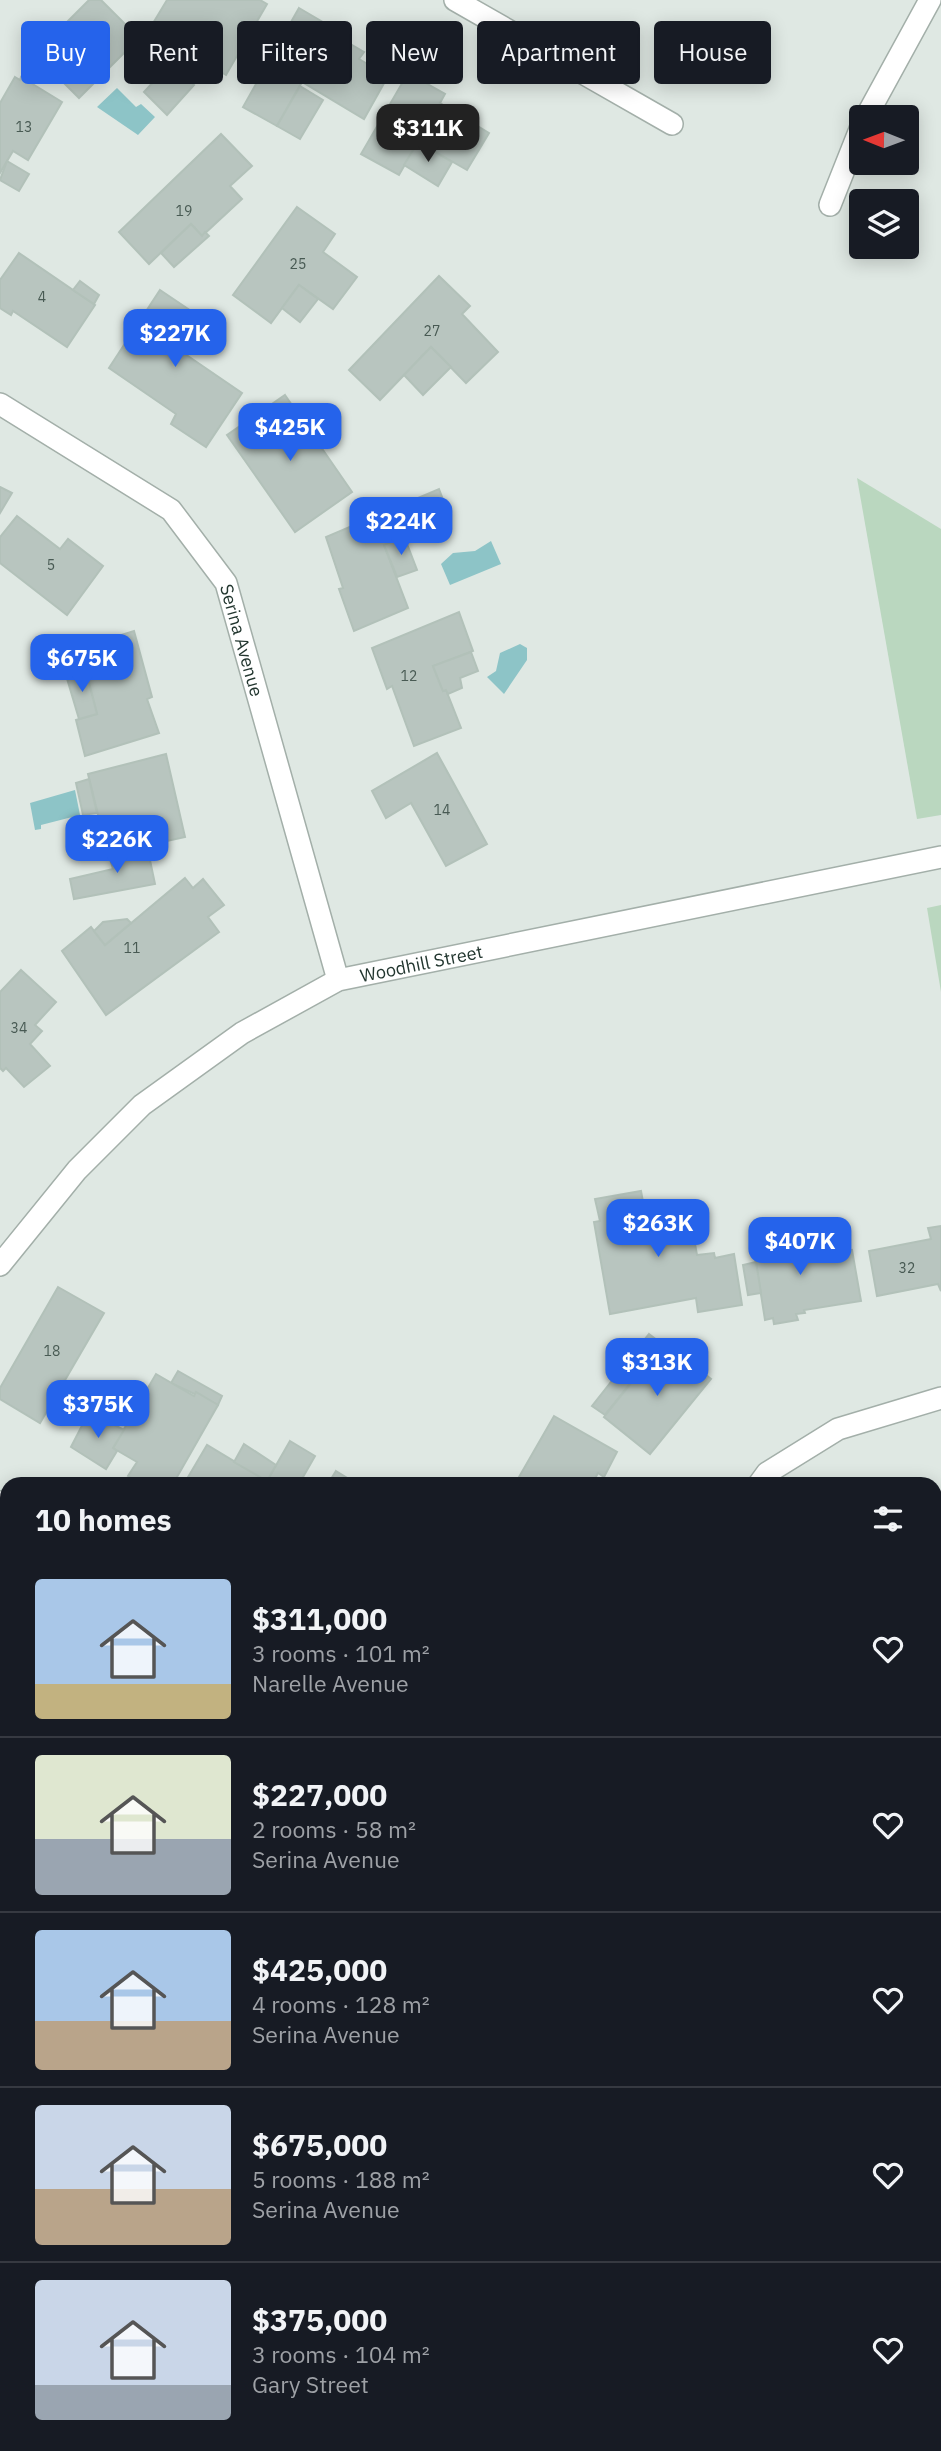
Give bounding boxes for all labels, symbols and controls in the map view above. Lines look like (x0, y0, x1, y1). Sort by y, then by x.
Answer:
chip: Buy (21, 21, 110, 84)
chip: Rent (124, 21, 223, 84)
chip: Filters (237, 21, 352, 84)
chip: New (366, 21, 463, 84)
chip: Apartment (477, 21, 640, 84)
chip: House (654, 21, 771, 84)
pin: $311K (379, 104, 477, 164)
north arrow (849, 105, 919, 175)
map controls (849, 105, 919, 259)
text: $311K (392, 112, 464, 142)
house number: 13 (16, 118, 32, 136)
button: layers (849, 189, 919, 259)
house number: 19 (176, 202, 192, 220)
house number: 25 (290, 255, 306, 273)
house number: 4 (38, 288, 46, 306)
pin: $227K (126, 310, 224, 369)
text: $227K (139, 317, 211, 347)
house number: 27 (424, 322, 440, 340)
pin: $425K (241, 404, 339, 463)
text: $425K (254, 411, 326, 441)
pin: $224K (352, 498, 450, 557)
text: $224K (365, 505, 437, 535)
house number: 5 (47, 556, 55, 574)
street label: Serina Avenue (215, 581, 269, 699)
pin: $675K (33, 634, 131, 694)
text: $675K (46, 642, 118, 672)
house number: 12 (401, 667, 417, 685)
house number: 14 (434, 801, 450, 819)
pin: $226K (68, 816, 166, 875)
text: $226K (81, 823, 153, 853)
house number: 11 (124, 939, 140, 957)
street label: Woodhill Street (358, 939, 485, 987)
house number: 34 (11, 1019, 27, 1037)
pin: $263K (609, 1200, 707, 1259)
text: $263K (622, 1207, 694, 1237)
pin: $407K (751, 1218, 849, 1277)
text: $407K (764, 1225, 836, 1255)
house number: 32 (899, 1259, 915, 1277)
pin: $313K (608, 1338, 706, 1398)
house number: 18 (44, 1342, 60, 1360)
text: $313K (621, 1346, 693, 1376)
pin: $375K (49, 1380, 147, 1440)
text: $375K (62, 1388, 134, 1418)
text: 10 homes (35, 1500, 172, 1539)
icon: filters (869, 1500, 907, 1538)
text: $311,000 (252, 1599, 387, 1638)
icon: home (91, 1607, 175, 1691)
icon: heart (869, 1630, 907, 1668)
text: 3 rooms · 101 m² (252, 1638, 430, 1668)
text: Narelle Avenue (252, 1668, 409, 1698)
text: $227,000 (252, 1775, 387, 1814)
icon: home (91, 1783, 175, 1867)
icon: heart (869, 1806, 907, 1844)
text: 2 rooms · 58 m² (252, 1814, 416, 1844)
text: Serina Avenue (252, 1844, 400, 1874)
text: $425,000 (252, 1950, 387, 1989)
icon: home (91, 1958, 175, 2042)
icon: heart (869, 1981, 907, 2019)
text: 4 rooms · 128 m² (252, 1989, 430, 2019)
text: Serina Avenue (252, 2019, 400, 2049)
text: $675,000 (252, 2125, 387, 2164)
icon: home (91, 2133, 175, 2217)
icon: heart (869, 2156, 907, 2194)
text: 5 rooms · 188 m² (252, 2164, 430, 2194)
text: Serina Avenue (252, 2194, 400, 2224)
text: $375,000 (252, 2300, 387, 2339)
icon: home (91, 2308, 175, 2392)
icon: heart (869, 2331, 907, 2369)
text: 3 rooms · 104 m² (252, 2339, 430, 2369)
text: Gary Street (252, 2369, 369, 2399)

